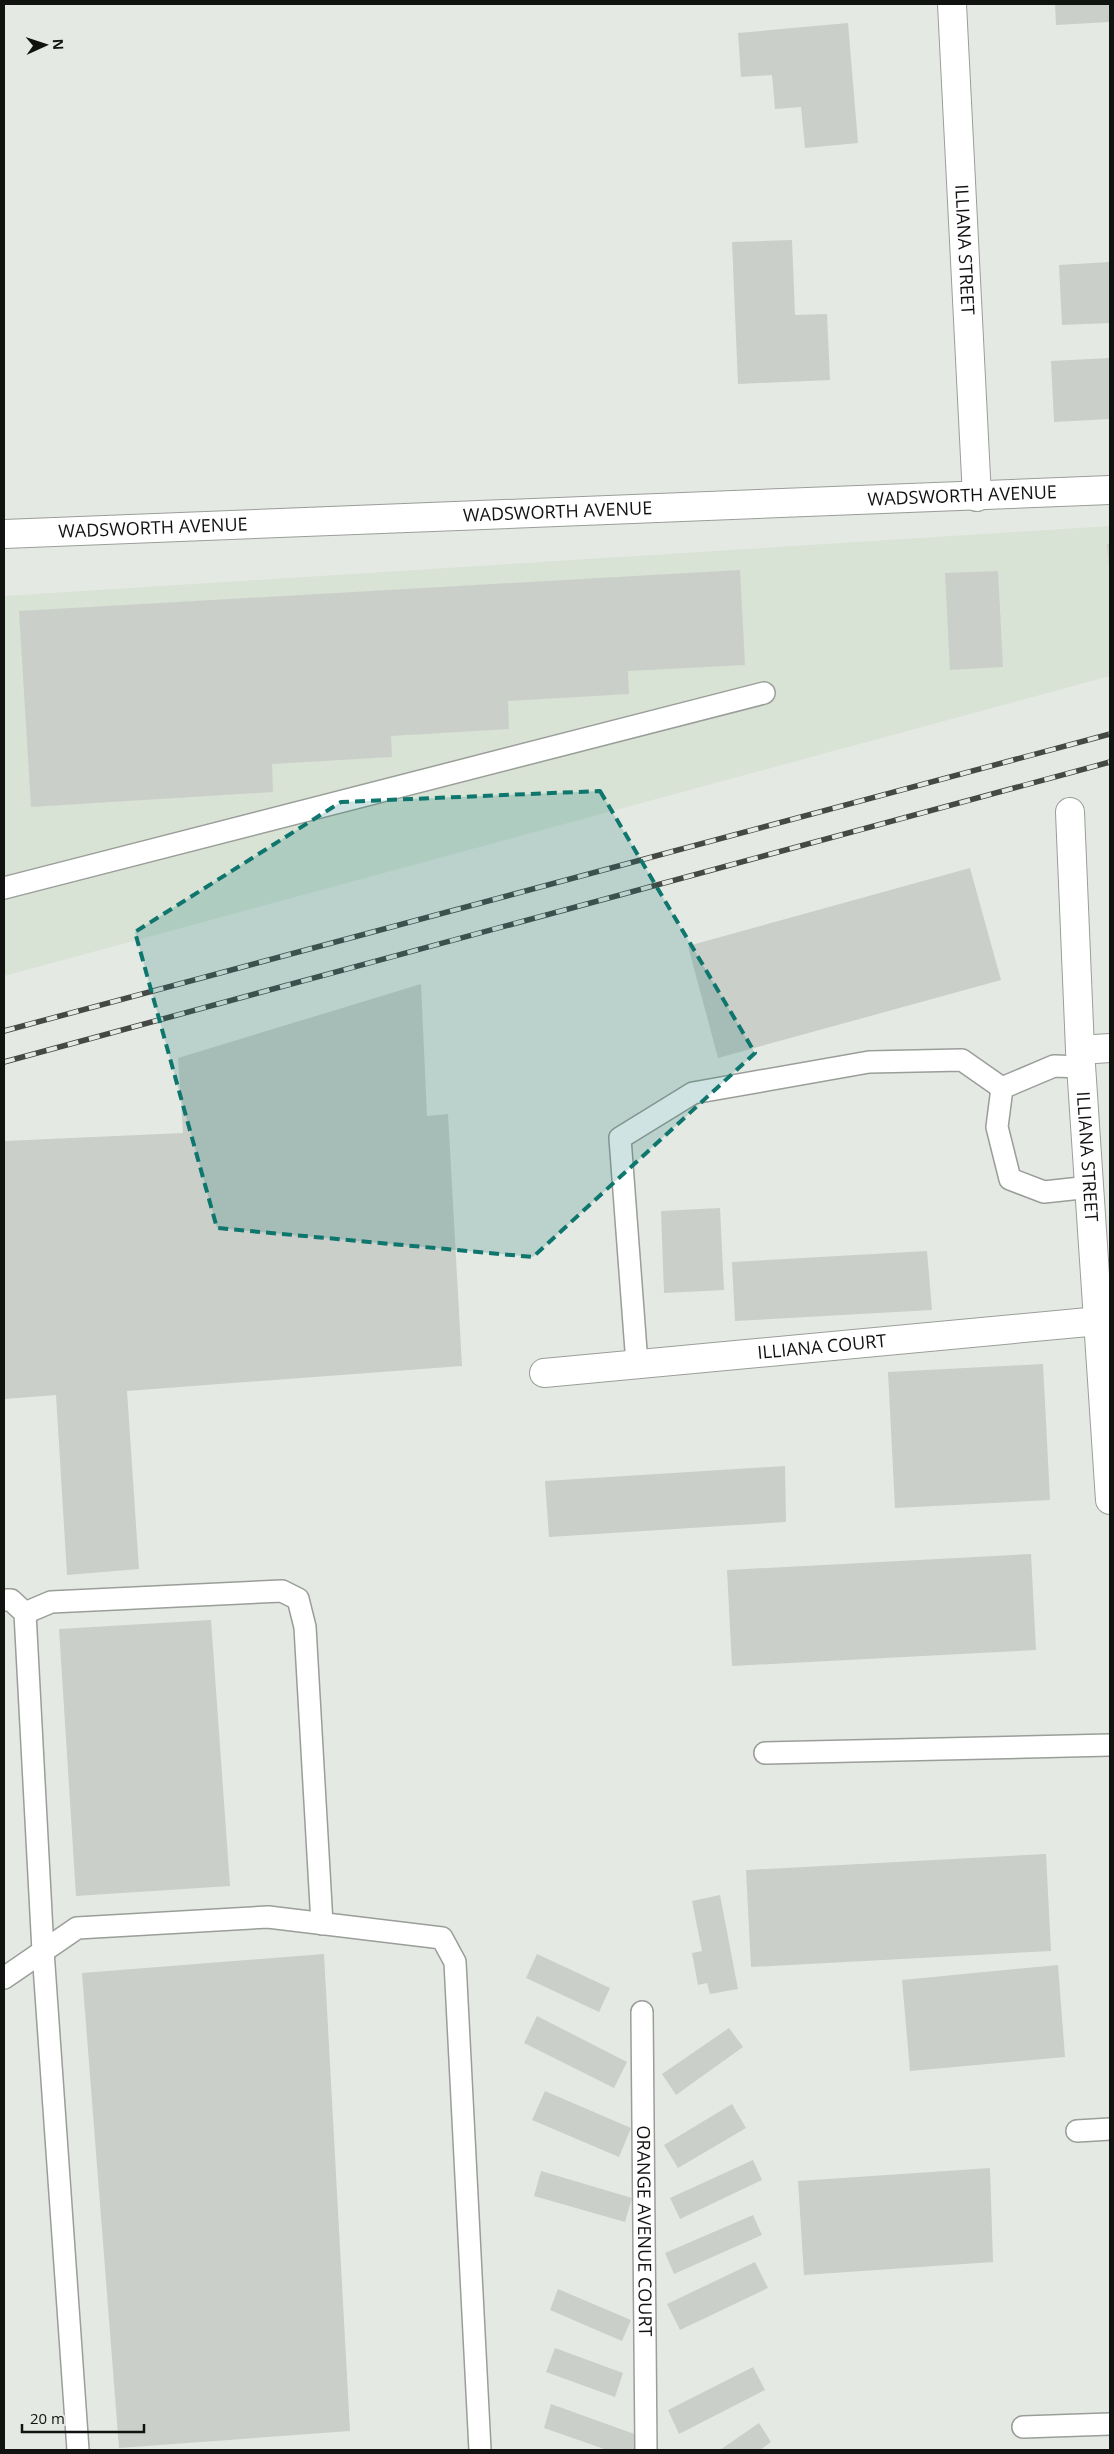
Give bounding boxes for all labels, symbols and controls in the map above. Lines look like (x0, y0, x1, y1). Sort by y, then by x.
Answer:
north arrow (20, 20, 70, 70)
text: N (49, 38, 68, 50)
street label: ILLIANA STREET (950, 184, 981, 316)
street label: WADSWORTH AVENUE (867, 479, 1057, 511)
street label: WADSWORTH AVENUE (462, 495, 653, 527)
street label: WADSWORTH AVENUE (58, 511, 248, 543)
street label: ILLIANA STREET (1072, 1090, 1104, 1223)
street label: ILLIANA COURT (756, 1328, 887, 1364)
street label: ORANGE AVENUE COURT (632, 2125, 658, 2337)
scale bar (22, 2402, 145, 2434)
text: 20 m (30, 2408, 65, 2428)

